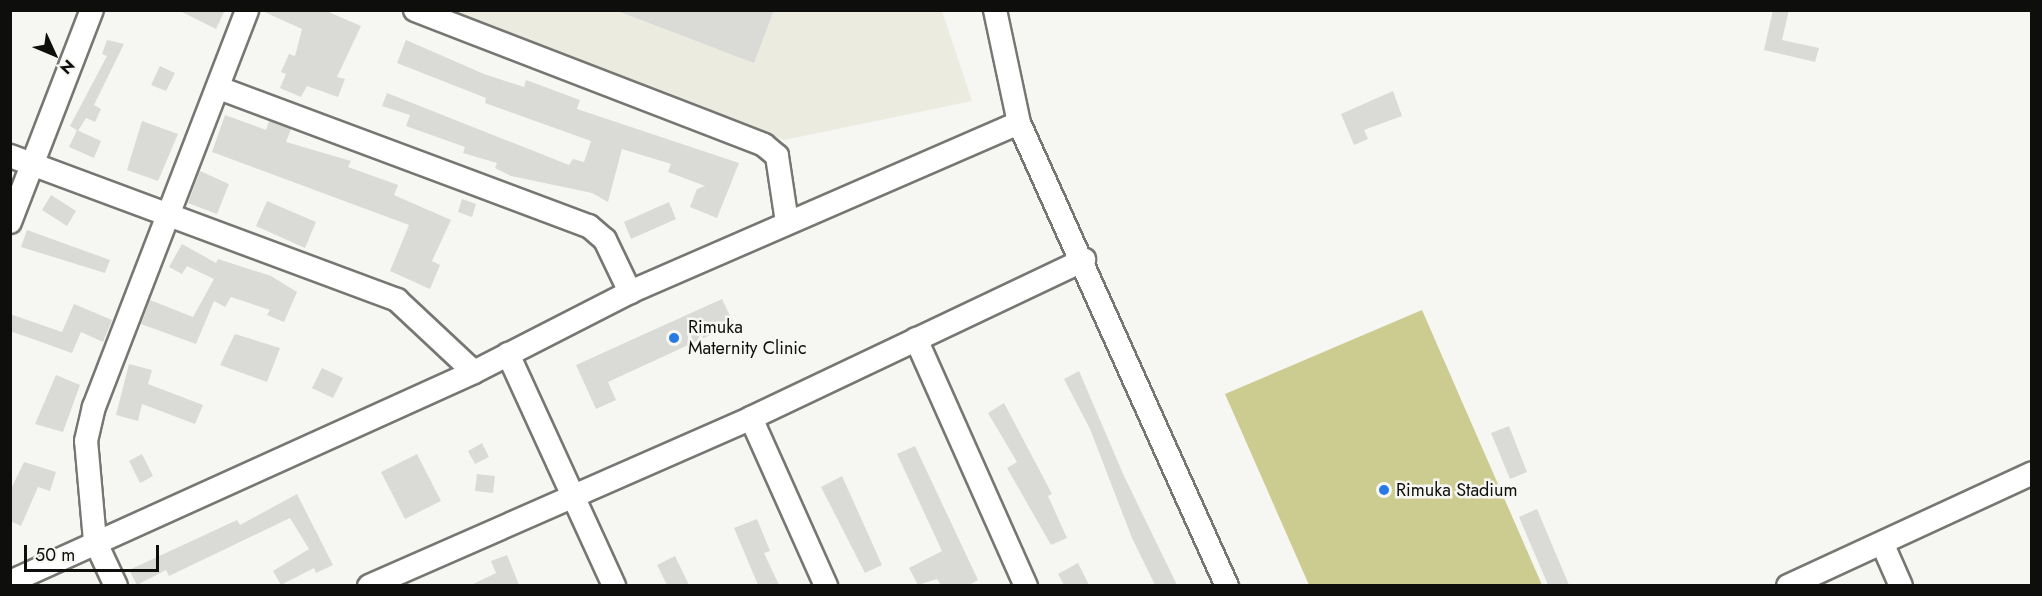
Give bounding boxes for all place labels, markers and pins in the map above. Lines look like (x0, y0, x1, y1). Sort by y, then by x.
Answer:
place label: Rimuka Maternity Clinic (688, 317, 807, 360)
marker: Rimuka Maternity Clinic (665, 329, 683, 347)
place label: Rimuka Stadium (1396, 479, 1517, 501)
marker: Rimuka Stadium (1377, 483, 1391, 497)

